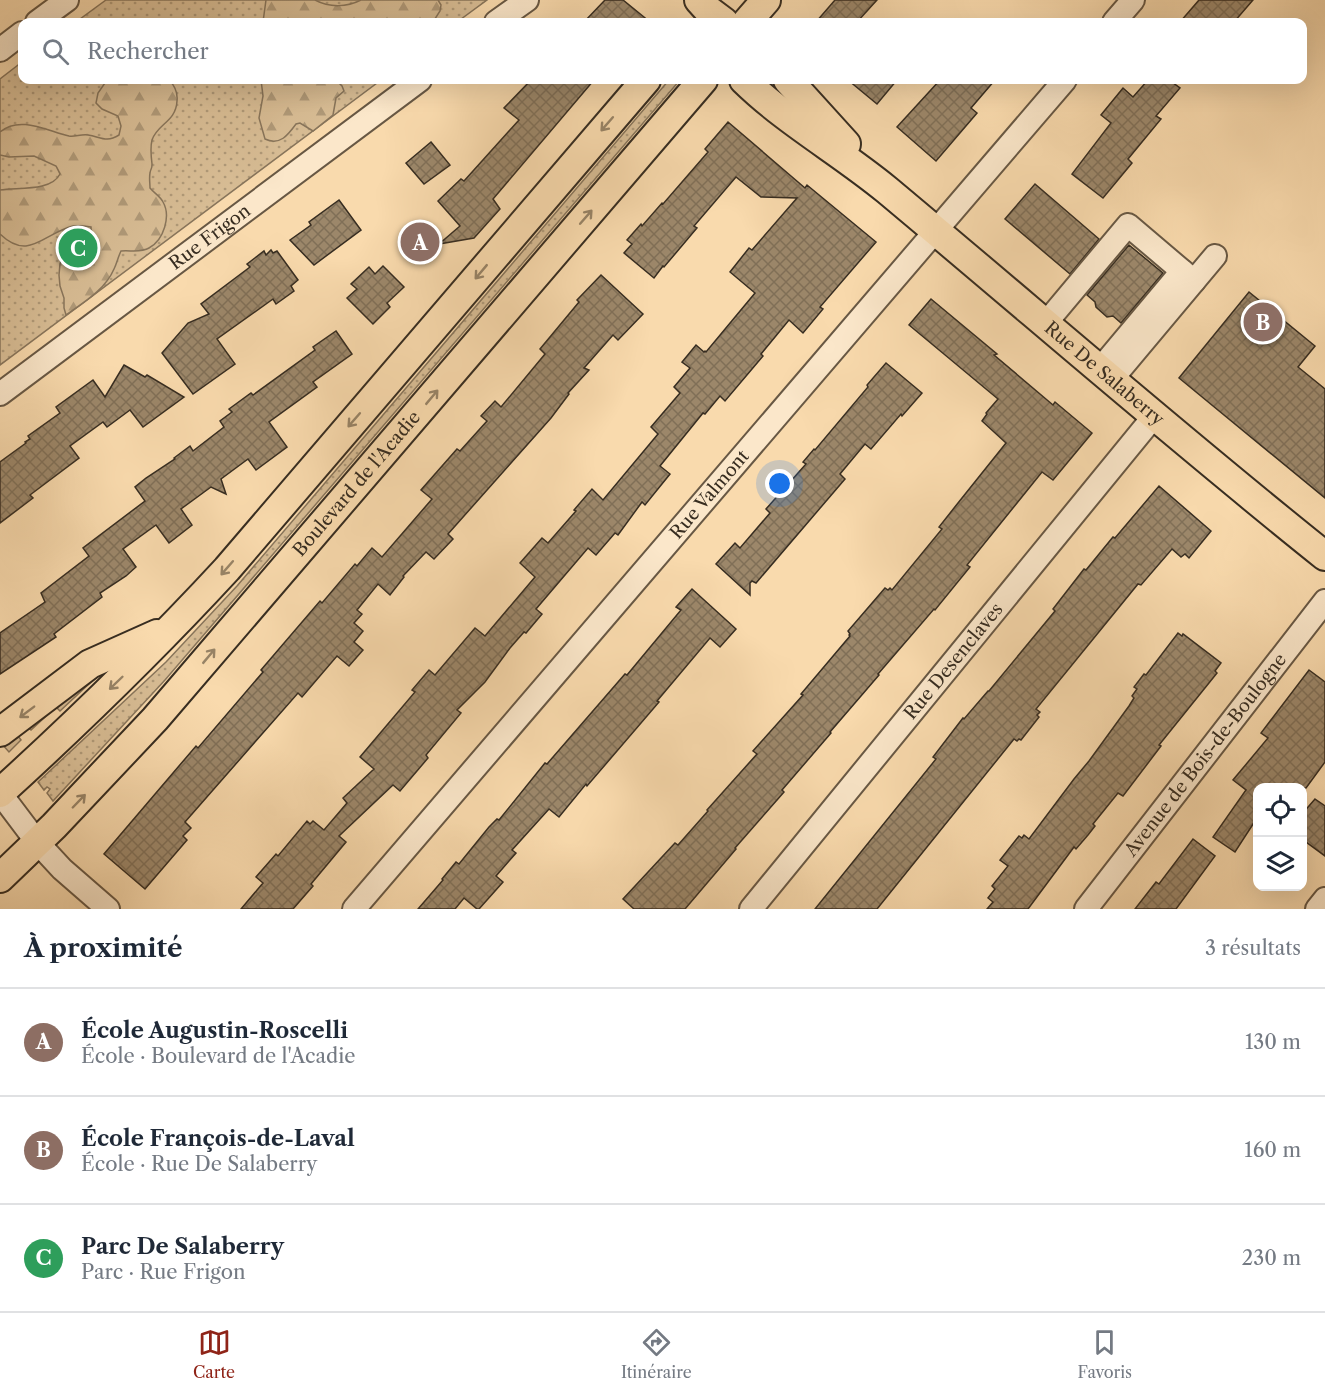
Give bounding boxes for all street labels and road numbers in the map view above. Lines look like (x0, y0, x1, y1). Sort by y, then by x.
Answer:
street label: Rue Frigon (165, 200, 255, 275)
street label: Rue De Salaberry (1040, 317, 1169, 431)
street label: Boulevard de l'Acadie (288, 407, 425, 561)
street label: Rue Valmont (665, 445, 754, 544)
street label: Rue Desenclaves (899, 599, 1008, 724)
street label: Avenue de Bois-de-Boulogne (1119, 649, 1291, 862)

